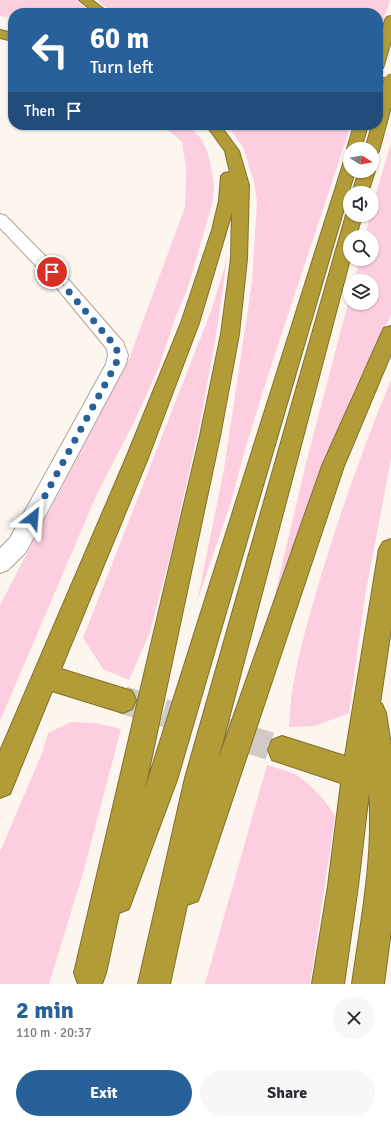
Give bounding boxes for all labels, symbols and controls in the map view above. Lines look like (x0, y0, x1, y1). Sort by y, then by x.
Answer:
text: 60 m (90, 22, 149, 56)
icon: left (24, 24, 76, 76)
text: Turn left (90, 56, 153, 78)
icon: arrive (63, 100, 85, 122)
text: Then (24, 102, 55, 120)
north arrow (343, 142, 379, 178)
map controls (343, 142, 379, 310)
button: sound (343, 186, 379, 222)
button: search (343, 230, 379, 266)
pin (35, 255, 69, 289)
icon: arrive (41, 261, 63, 283)
button: layers (343, 274, 379, 310)
position arrow (12, 497, 54, 539)
text: 2 min (16, 995, 74, 1025)
button: close (333, 997, 375, 1039)
text: 110 m · 20:37 (16, 1025, 92, 1041)
button: Exit (16, 1070, 192, 1116)
button: Share (200, 1070, 375, 1116)

